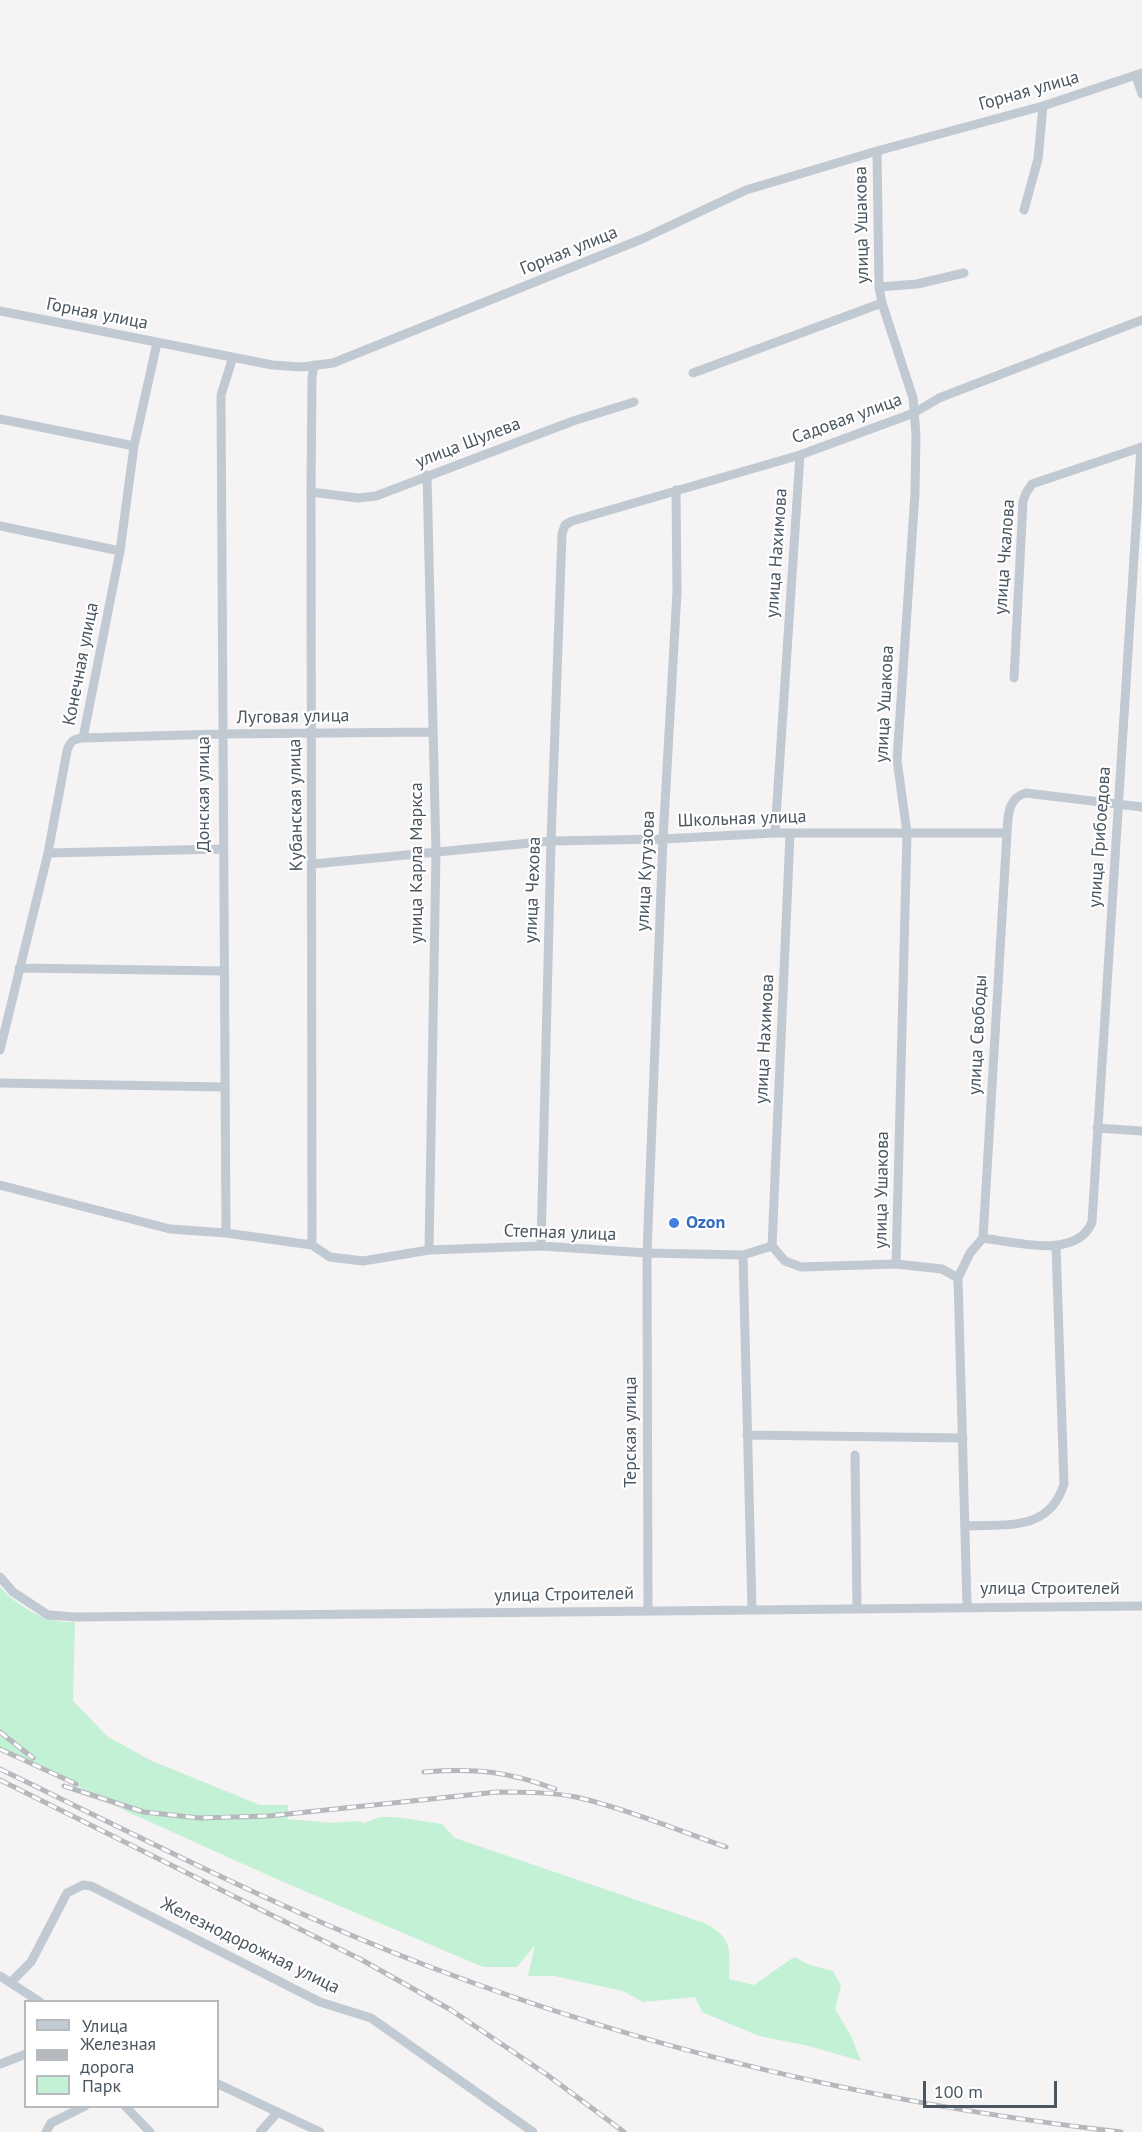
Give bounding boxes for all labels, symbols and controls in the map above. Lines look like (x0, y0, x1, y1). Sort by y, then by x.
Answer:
street label: Горная улица (976, 66, 1082, 116)
street label: улица Ушакова (850, 166, 874, 284)
street label: Горная улица (517, 222, 621, 280)
street label: Горная улица (44, 294, 150, 334)
street label: Садовая улица (789, 389, 905, 449)
street label: улица Шулева (412, 413, 524, 473)
street label: улица Нахимова (762, 487, 792, 619)
street label: улица Чкалова (990, 499, 1020, 615)
street label: Конечная улица (58, 601, 104, 727)
street label: улица Ушакова (871, 645, 899, 763)
street label: Луговая улица (236, 705, 350, 729)
street label: Донская улица (193, 736, 215, 852)
street label: Кубанская улица (284, 739, 308, 871)
street label: улица Грибоедова (1084, 766, 1116, 908)
street label: улица Карла Маркса (406, 782, 428, 944)
street label: Школьная улица (677, 806, 807, 832)
street label: улица Кутузова (632, 810, 660, 932)
street label: улица Чехова (520, 836, 546, 944)
street label: улица Нахимова (751, 974, 779, 1104)
street label: улица Свободы (964, 974, 992, 1096)
street label: улица Ушакова (870, 1131, 894, 1249)
place label: Ozon (686, 1212, 725, 1234)
marker: Ozon (667, 1216, 681, 1230)
street label: Степная улица (503, 1220, 617, 1246)
street label: Терская улица (620, 1376, 642, 1488)
street label: улица Строителей (980, 1578, 1120, 1600)
street label: улица Строителей (494, 1583, 634, 1607)
street label: Железнодорожная улица (157, 1893, 343, 1999)
legend (24, 2000, 219, 2108)
text: Улица (82, 2014, 128, 2037)
text: Железная дорога (80, 2032, 156, 2078)
scale bar (926, 2069, 1060, 2107)
text: Парк (82, 2074, 121, 2097)
text: 100 m (934, 2080, 983, 2103)

